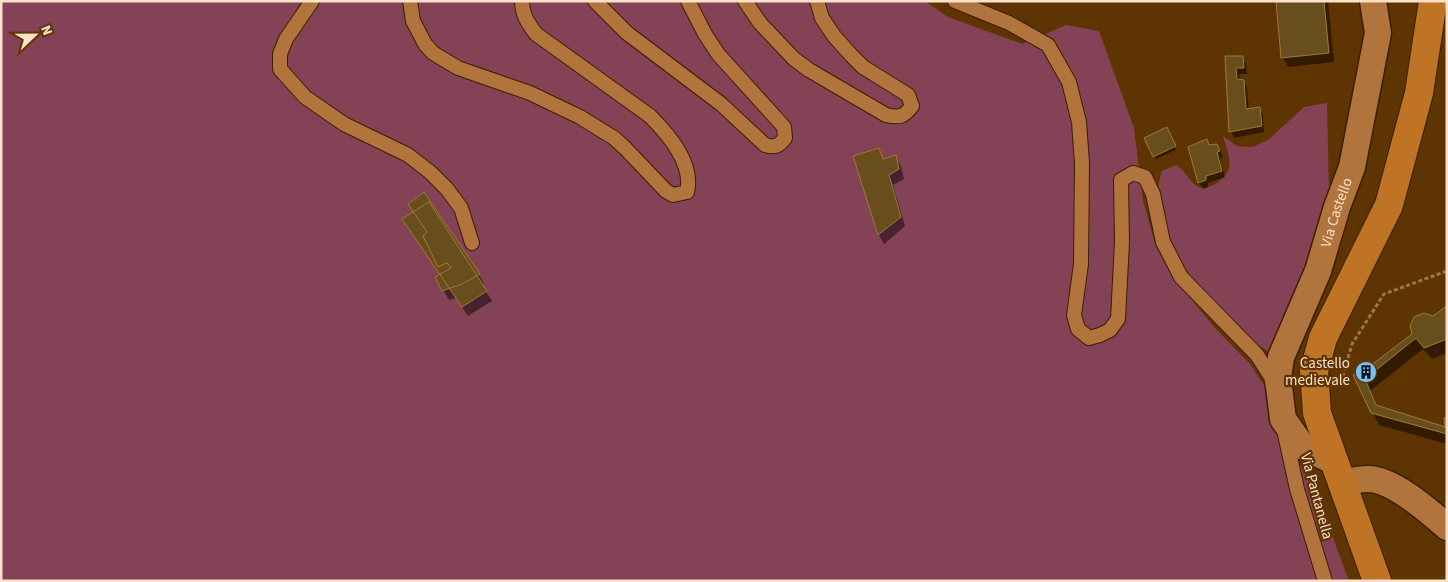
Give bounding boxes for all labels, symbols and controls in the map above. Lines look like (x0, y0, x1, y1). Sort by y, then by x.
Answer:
north arrow (10, 10, 60, 60)
text: N (35, 22, 57, 39)
street label: Via Castello (1316, 175, 1358, 250)
place label: Castello medievale (1285, 353, 1350, 391)
building icon: Castello medievale (1354, 360, 1378, 384)
street label: Via Pantanella (1295, 451, 1338, 542)

